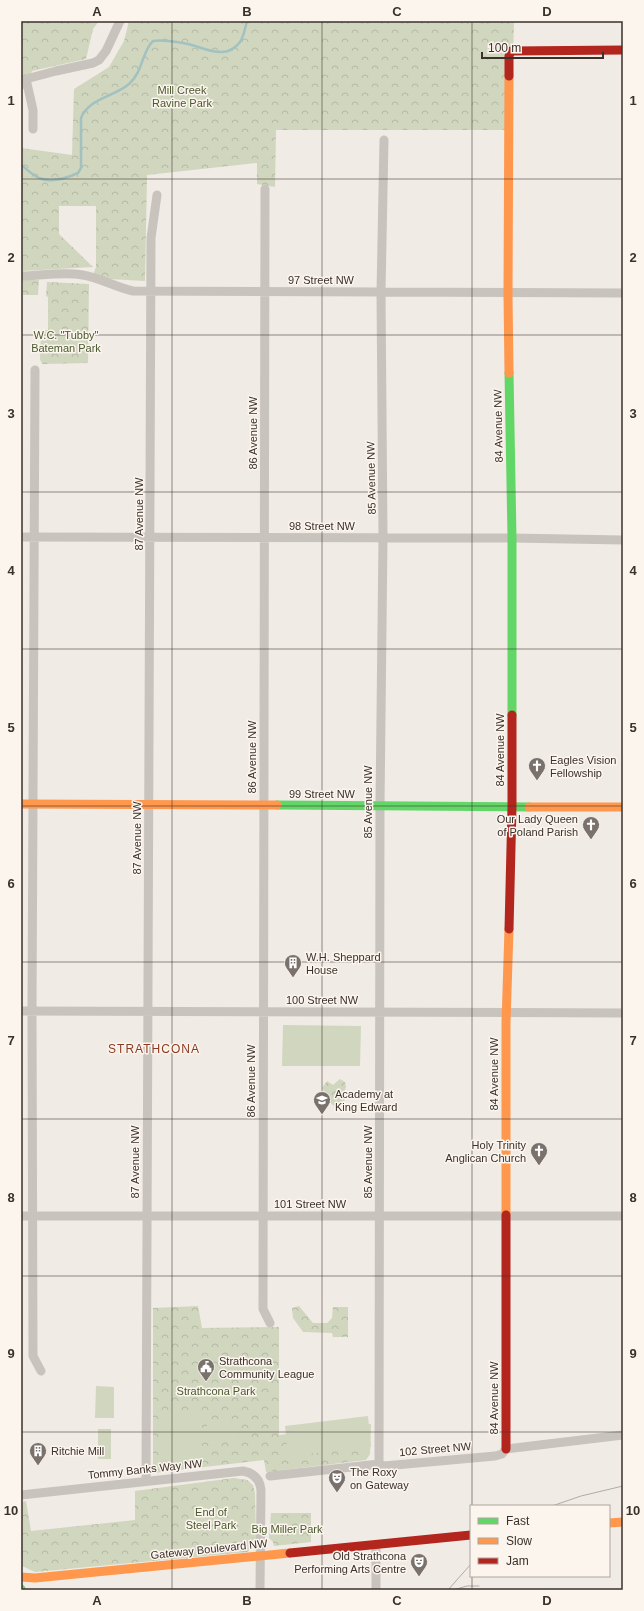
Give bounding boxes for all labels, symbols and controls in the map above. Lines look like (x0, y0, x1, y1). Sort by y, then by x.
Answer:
text: A (92, 4, 102, 19)
text: B (242, 4, 252, 19)
text: C (392, 4, 402, 19)
text: D (542, 4, 552, 19)
scale bar (482, 34, 603, 60)
text: 100 m (488, 41, 521, 55)
park label: Mill Creek Ravine Park (152, 84, 212, 109)
text: 1 (7, 93, 15, 108)
text: 1 (629, 93, 637, 108)
text: 2 (7, 250, 15, 265)
text: 2 (629, 250, 637, 265)
street label: 97 Street NW (288, 274, 355, 286)
park label: W.C. "Tubby" Bateman Park (31, 329, 101, 354)
street label: 84 Avenue NW (491, 389, 505, 463)
street label: 86 Avenue NW (247, 396, 259, 470)
text: 3 (7, 406, 15, 421)
text: 3 (629, 406, 637, 421)
street label: 85 Avenue NW (364, 441, 378, 515)
street label: 87 Avenue NW (133, 477, 145, 551)
street label: 98 Street NW (289, 520, 356, 532)
text: 4 (7, 563, 15, 578)
text: 4 (629, 563, 637, 578)
street label: 84 Avenue NW (494, 713, 506, 787)
text: 5 (7, 720, 15, 735)
street label: 86 Avenue NW (246, 720, 258, 794)
text: 5 (629, 720, 637, 735)
place label: Eagles Vision Fellowship (550, 754, 616, 779)
church icon: Eagles Vision Fellowship (527, 756, 547, 781)
street label: 85 Avenue NW (362, 765, 374, 839)
street label: 99 Street NW (289, 788, 356, 800)
street label: 87 Avenue NW (131, 801, 143, 875)
place label: Our Lady Queen of Poland Parish (497, 813, 578, 838)
church icon: Our Lady Queen of Poland Parish (581, 815, 601, 840)
text: 6 (7, 876, 15, 891)
text: 6 (629, 876, 637, 891)
place label: W.H. Sheppard House (306, 951, 381, 976)
building icon: W.H. Sheppard House (283, 953, 303, 978)
street label: 100 Street NW (286, 994, 359, 1006)
text: 7 (7, 1033, 15, 1048)
text: 7 (629, 1033, 637, 1048)
street label: 84 Avenue NW (488, 1037, 500, 1111)
district label: STRATHCONA (108, 1042, 200, 1056)
street label: 86 Avenue NW (245, 1044, 257, 1118)
place label: Academy at King Edward (335, 1088, 397, 1113)
school or university icon: Academy at King Edward (312, 1090, 332, 1115)
street label: 87 Avenue NW (129, 1125, 141, 1199)
street label: 85 Avenue NW (362, 1125, 374, 1199)
place label: Holy Trinity Anglican Church (445, 1139, 526, 1164)
church icon: Holy Trinity Anglican Church (529, 1141, 549, 1166)
text: 8 (7, 1190, 15, 1205)
text: 8 (629, 1190, 637, 1205)
street label: 101 Street NW (274, 1198, 347, 1210)
text: 9 (7, 1346, 15, 1361)
text: 9 (629, 1346, 637, 1361)
place label: Strathcona Community League (219, 1355, 314, 1380)
public building icon: Strathcona Community League (196, 1357, 216, 1382)
street label: 84 Avenue NW (488, 1361, 500, 1435)
park label: Strathcona Park (177, 1385, 256, 1397)
street label: 102 Street NW (399, 1440, 472, 1458)
building icon: Ritchie Mill (28, 1441, 48, 1466)
place label: Ritchie Mill (51, 1445, 104, 1457)
street label: Tommy Banks Way NW (87, 1457, 203, 1481)
place label: The Roxy on Gateway (350, 1466, 409, 1491)
theatre icon: The Roxy on Gateway (327, 1468, 347, 1493)
text: 10 (4, 1503, 18, 1518)
text: 10 (626, 1503, 640, 1518)
legend (470, 1505, 610, 1577)
park label: End of Steel Park (186, 1506, 237, 1531)
text: Fast (506, 1514, 530, 1528)
park label: Big Miller Park (252, 1523, 323, 1535)
text: Slow (506, 1534, 532, 1548)
street label: Gateway Boulevard NW (150, 1537, 269, 1561)
place label: Old Strathcona Performing Arts Centre (294, 1550, 407, 1575)
theatre icon: Old Strathcona Performing Arts Centre (409, 1552, 429, 1577)
text: Jam (506, 1554, 529, 1568)
text: A (92, 1593, 102, 1608)
text: B (242, 1593, 252, 1608)
text: C (392, 1593, 402, 1608)
text: D (542, 1593, 552, 1608)

